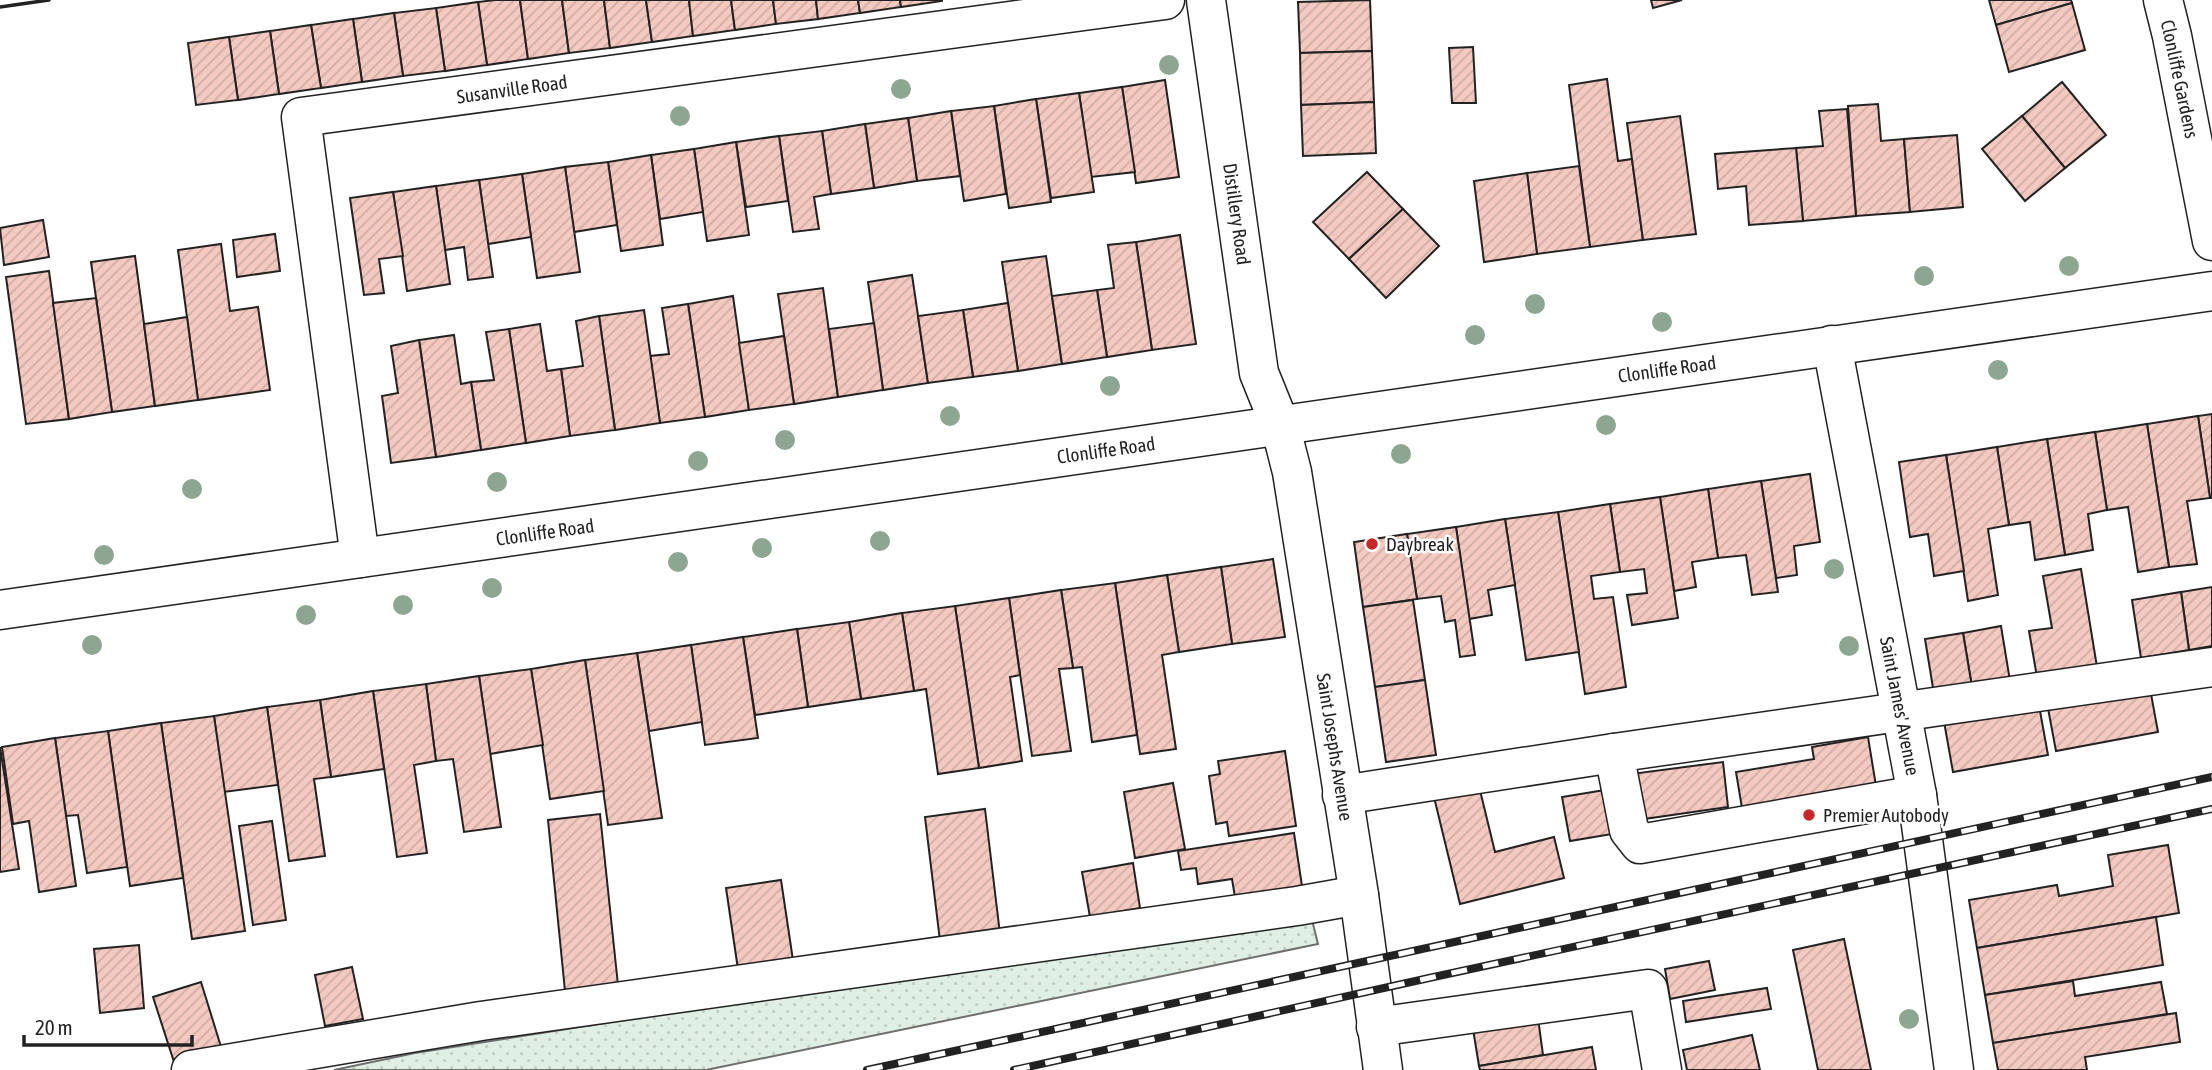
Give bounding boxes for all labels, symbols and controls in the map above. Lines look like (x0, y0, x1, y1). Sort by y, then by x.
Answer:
street label: Clonliffe Gardens (2157, 18, 2203, 141)
street label: Susanville Road (455, 70, 569, 108)
street label: Distillery Road (1219, 162, 1255, 266)
street label: Clonliffe Road (1617, 351, 1717, 387)
street label: Clonliffe Road (1056, 432, 1156, 468)
street label: Clonliffe Road (495, 514, 595, 550)
place label: Daybreak (1386, 533, 1454, 555)
marker: Daybreak (1364, 536, 1380, 552)
street label: Saint James' Avenue (1876, 635, 1924, 777)
street label: Saint Josephs Avenue (1312, 672, 1358, 822)
place label: Premier Autobody (1823, 804, 1949, 826)
marker: Premier Autobody (1801, 807, 1817, 823)
scale bar (24, 1004, 192, 1048)
text: 20 m (35, 1015, 73, 1039)

